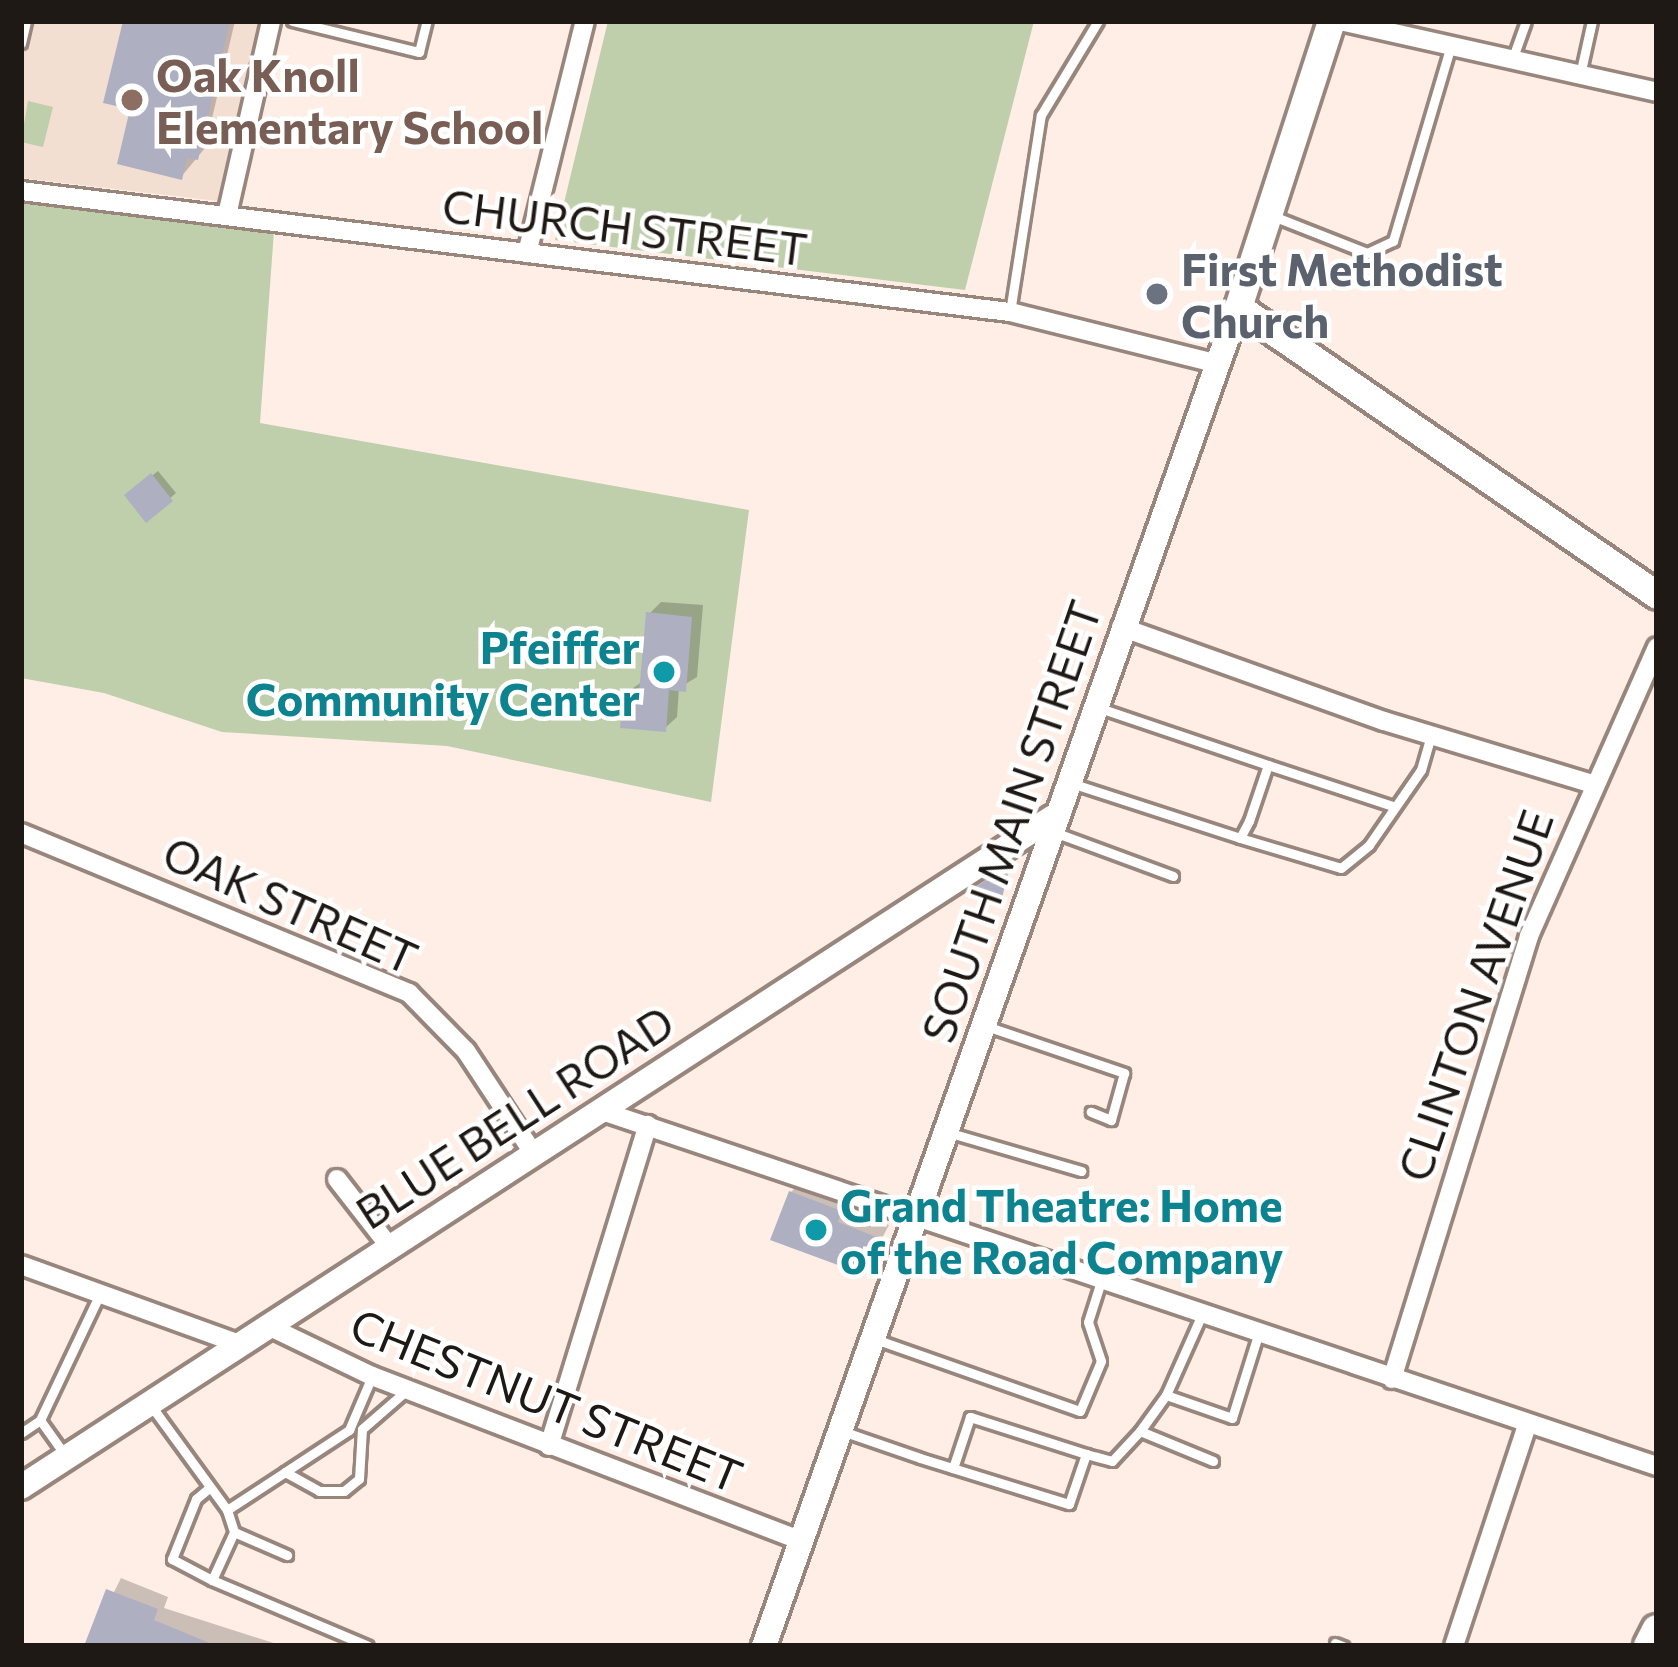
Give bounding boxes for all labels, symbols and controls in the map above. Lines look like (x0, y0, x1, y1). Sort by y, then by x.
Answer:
place label: Oak Knoll Elementary School (156, 47, 543, 153)
marker: Oak Knoll Elementary School (119, 87, 145, 113)
street label: CHURCH STREET (440, 177, 810, 275)
place label: First Methodist Church (1181, 241, 1503, 347)
marker: First Methodist Church (1144, 281, 1170, 307)
street label: SOUTH MAIN STREET (909, 593, 1111, 1049)
place label: Pfeiffer Community Center (246, 619, 640, 725)
marker: Pfeiffer Community Center (651, 659, 677, 685)
street label: CLINTON AVENUE (1385, 802, 1563, 1188)
street label: OAK STREET (156, 824, 426, 984)
street label: BLUE BELL ROAD (345, 993, 683, 1239)
place label: Grand Theatre: Home of the Road Company (840, 1177, 1283, 1283)
marker: Grand Theatre: Home of the Road Company (803, 1217, 829, 1243)
street label: CHESTNUT STREET (343, 1296, 751, 1502)

